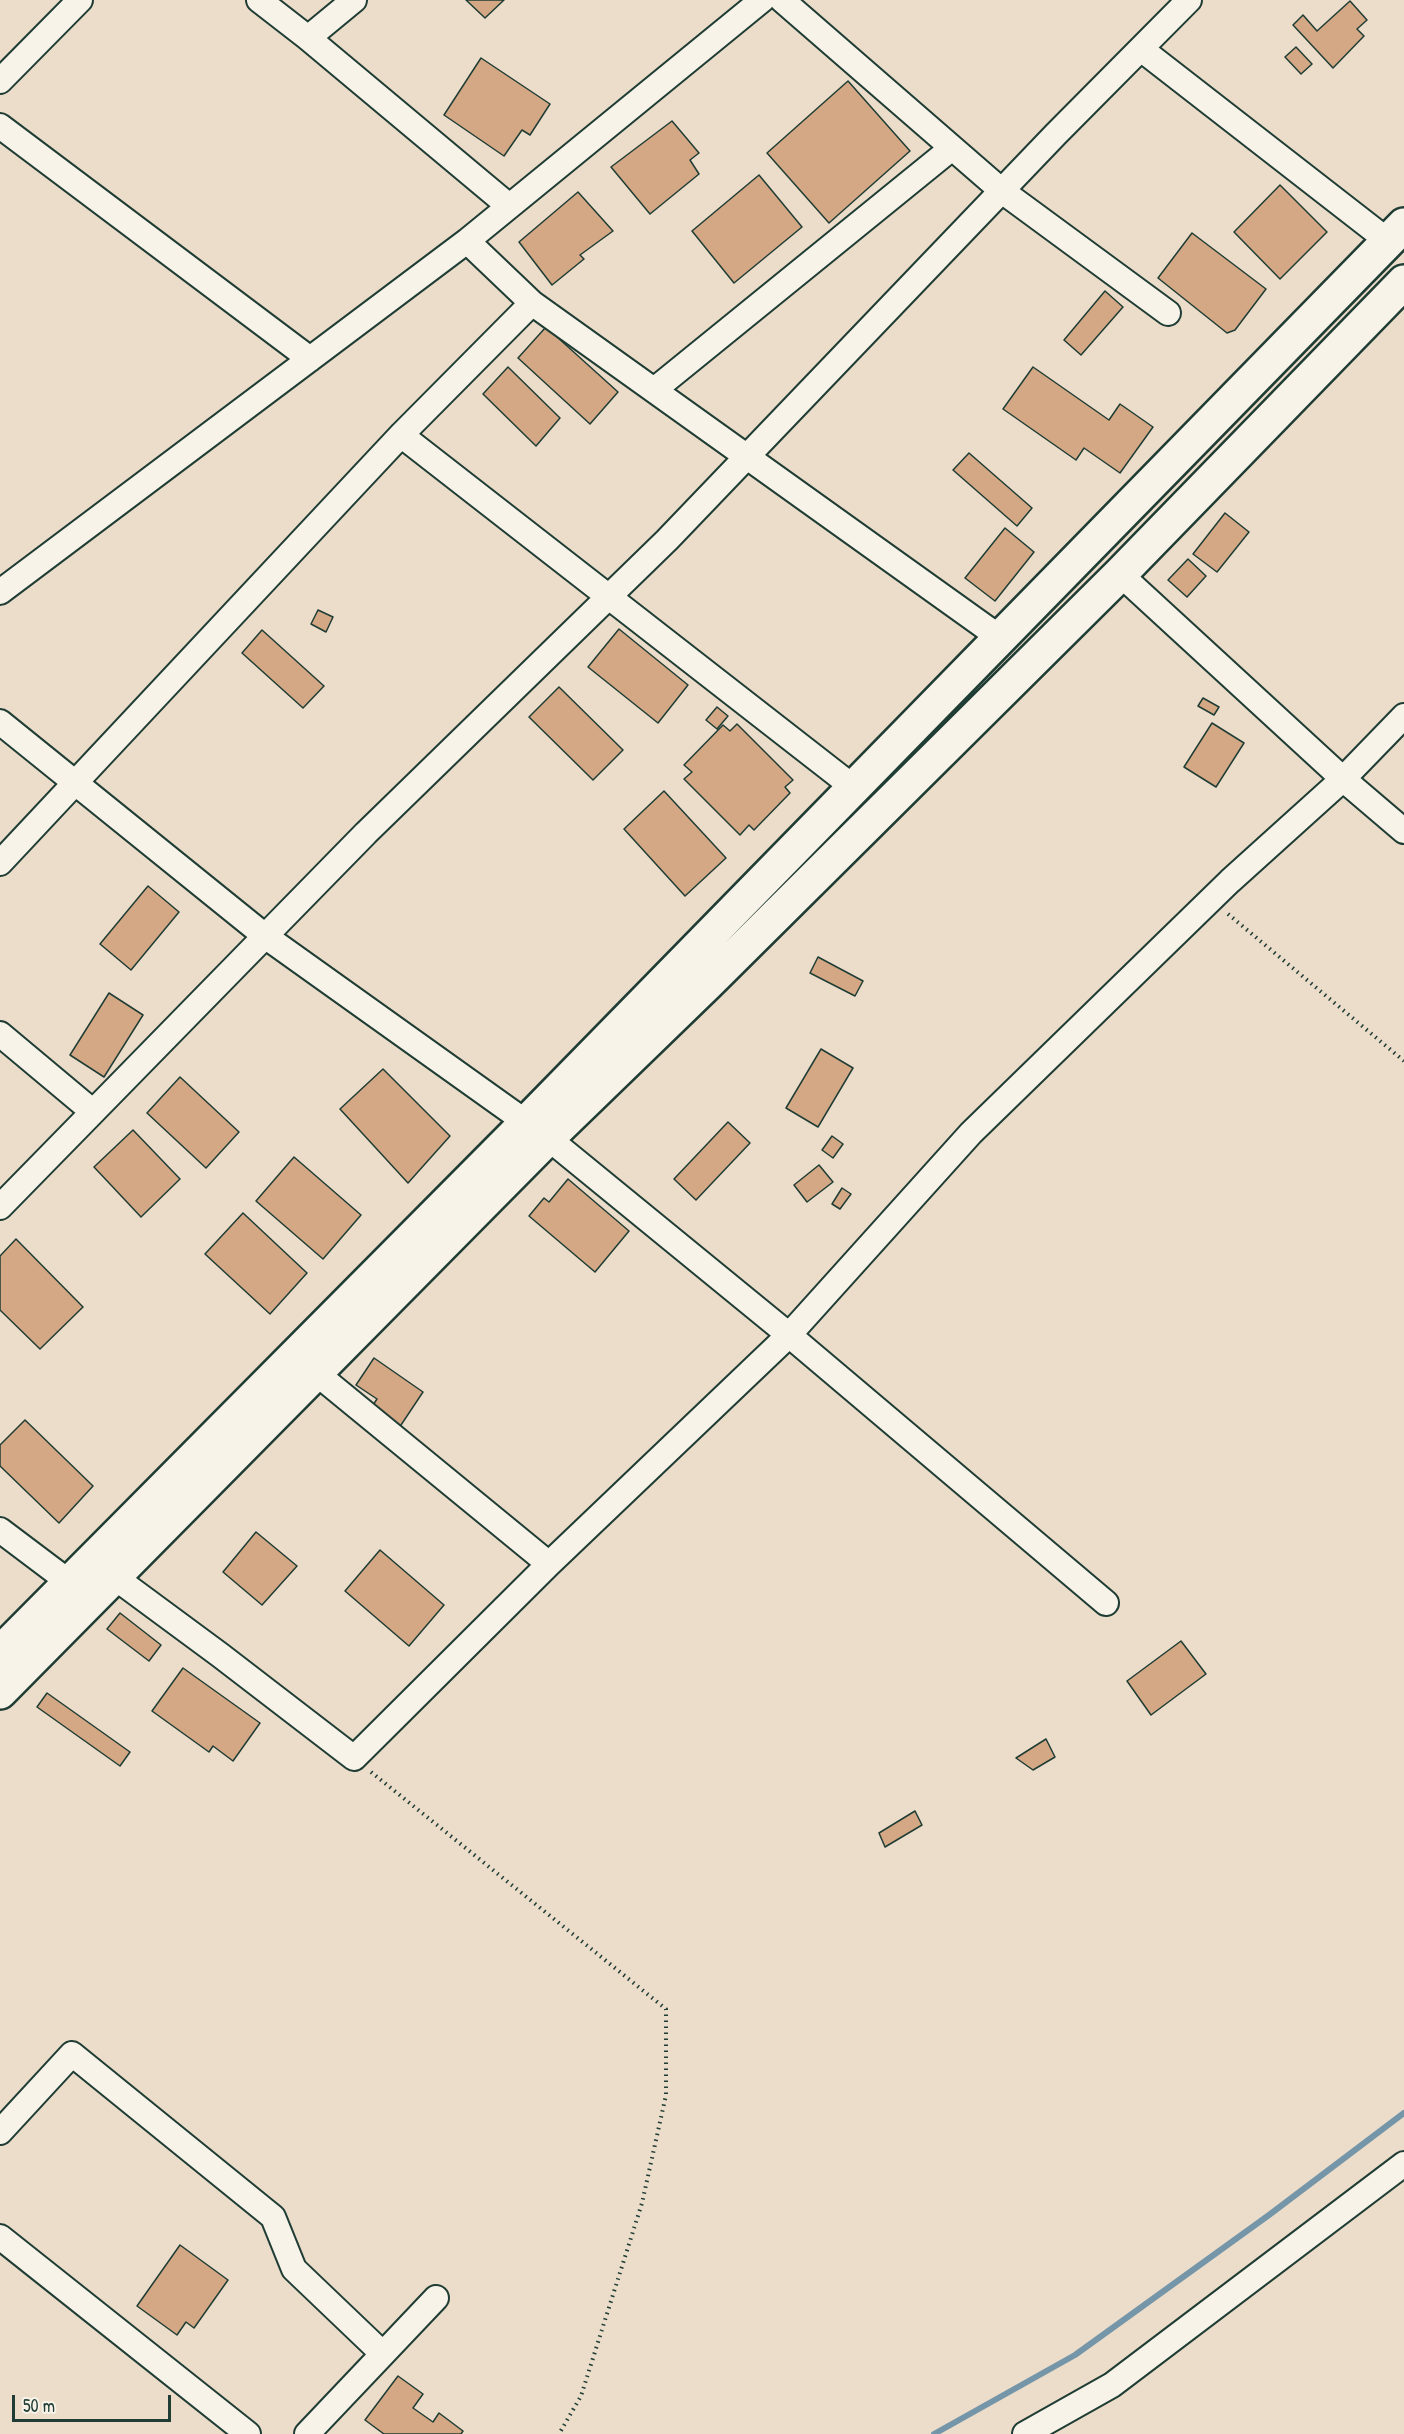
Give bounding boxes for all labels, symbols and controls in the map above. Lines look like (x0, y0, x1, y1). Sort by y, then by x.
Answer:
scale bar (15, 2383, 174, 2421)
text: 50 m (23, 2393, 55, 2418)

